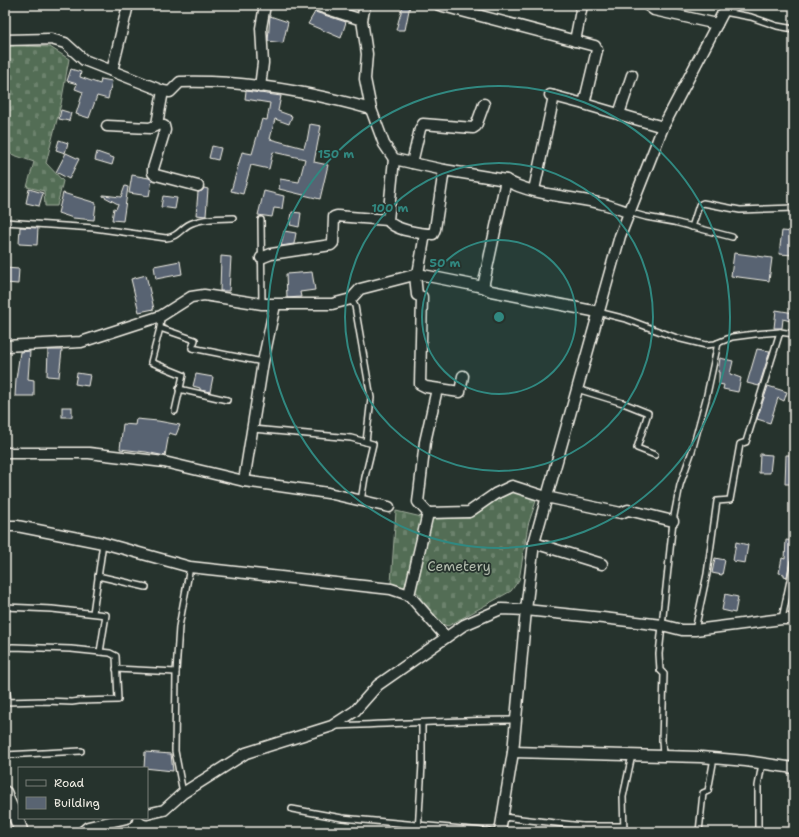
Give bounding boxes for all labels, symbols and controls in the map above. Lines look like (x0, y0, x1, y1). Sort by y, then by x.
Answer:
text: 150 m (318, 146, 354, 162)
text: 100 m (372, 200, 409, 216)
text: 50 m (430, 255, 461, 271)
centre of rings (492, 310, 506, 324)
park label: Cemetery (427, 557, 491, 575)
legend (18, 767, 148, 819)
text: Road (54, 775, 85, 791)
text: Building (54, 795, 100, 811)

